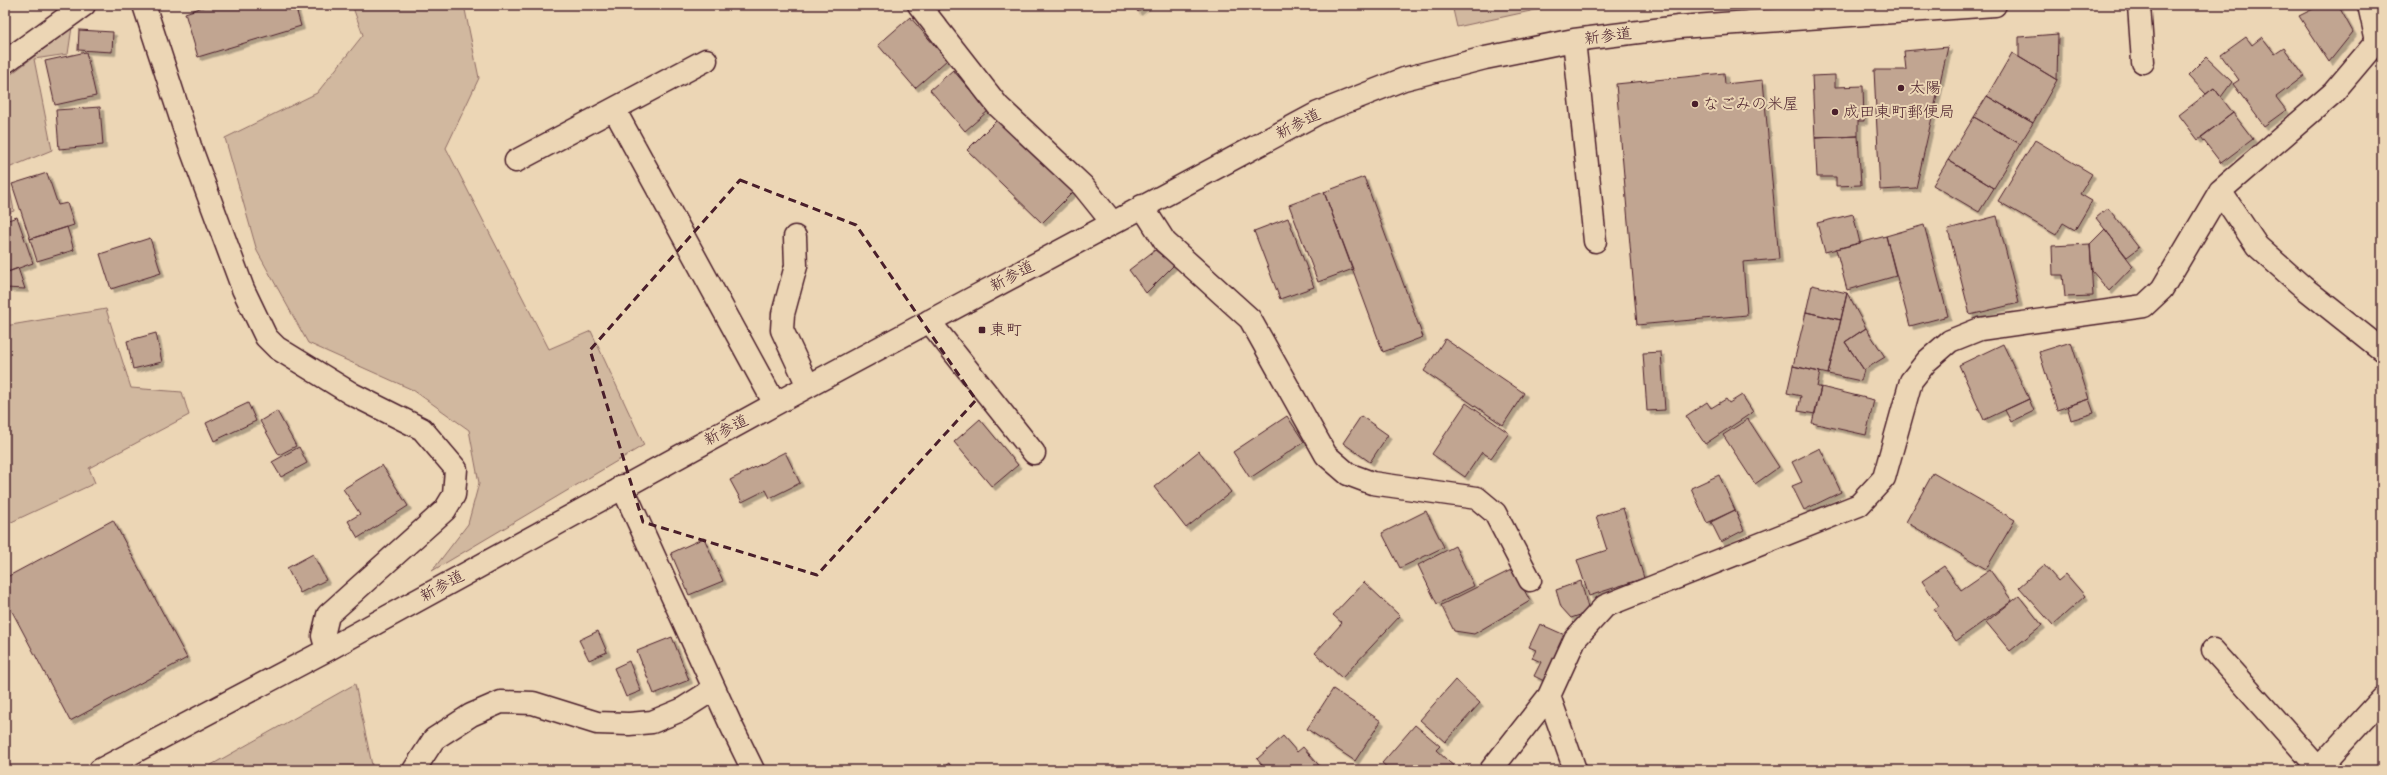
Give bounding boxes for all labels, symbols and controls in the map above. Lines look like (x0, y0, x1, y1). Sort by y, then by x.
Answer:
street label: 新参道 (1583, 23, 1633, 49)
place label: 太陽 (1909, 78, 1941, 98)
marker: 太陽 (1896, 83, 1906, 93)
place label: なごみの米屋 (1703, 94, 1799, 114)
marker: なごみの米屋 (1690, 99, 1700, 109)
place label: 成田東町郵便局 (1843, 102, 1955, 122)
street label: 新参道 (1272, 104, 1324, 144)
marker: 成田東町郵便局 (1830, 107, 1840, 117)
street label: 新参道 (986, 256, 1038, 296)
place label: 東町 (990, 320, 1022, 340)
marker: 東町 (977, 325, 987, 335)
street label: 新参道 (700, 410, 752, 450)
street label: 新参道 (416, 566, 468, 606)

